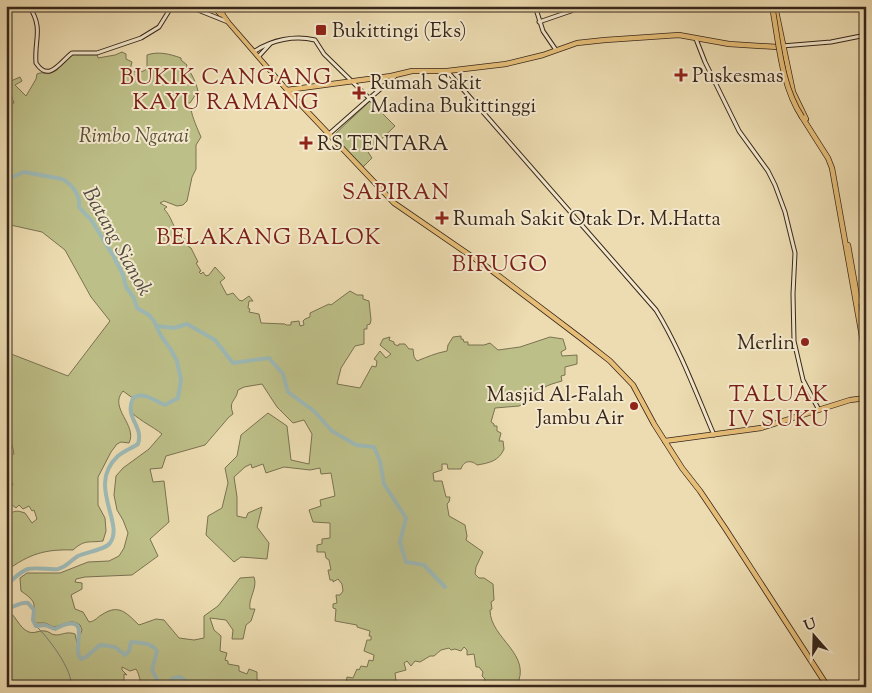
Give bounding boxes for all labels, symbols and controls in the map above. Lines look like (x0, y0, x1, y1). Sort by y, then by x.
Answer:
place label: Bukittingi (Eks) (332, 18, 467, 47)
marker: Bukittingi (Eks) (314, 23, 328, 37)
district label: BUKIK CANGANG KAYU RAMANG (120, 63, 332, 120)
place label: Puskesmas (692, 63, 784, 92)
marker: Puskesmas (674, 68, 688, 82)
place label: Rumah Sakit Madina Bukittinggi (370, 70, 537, 122)
marker: Rumah Sakit Madina Bukittinggi (352, 86, 366, 100)
park label: Rimbo Ngarai (79, 123, 189, 152)
place label: RS TENTARA (317, 131, 448, 160)
marker: RS TENTARA (299, 136, 313, 150)
district label: SAPIRAN (342, 178, 450, 210)
water label: Batang Sianok (74, 182, 159, 302)
place label: Rumah Sakit Otak Dr. M.Hatta (453, 206, 721, 235)
marker: Rumah Sakit Otak Dr. M.Hatta (435, 211, 449, 225)
district label: BELAKANG BALOK (156, 223, 382, 255)
district label: BIRUGO (452, 250, 548, 282)
place label: Merlin (737, 330, 795, 359)
marker: Merlin (799, 336, 811, 348)
district label: TALUAK IV SUKU (728, 380, 830, 437)
place label: Masjid Al-Falah Jambu Air (487, 382, 624, 434)
marker: Masjid Al-Falah Jambu Air (628, 400, 640, 412)
north arrow (790, 610, 840, 660)
text: U (801, 614, 820, 637)

